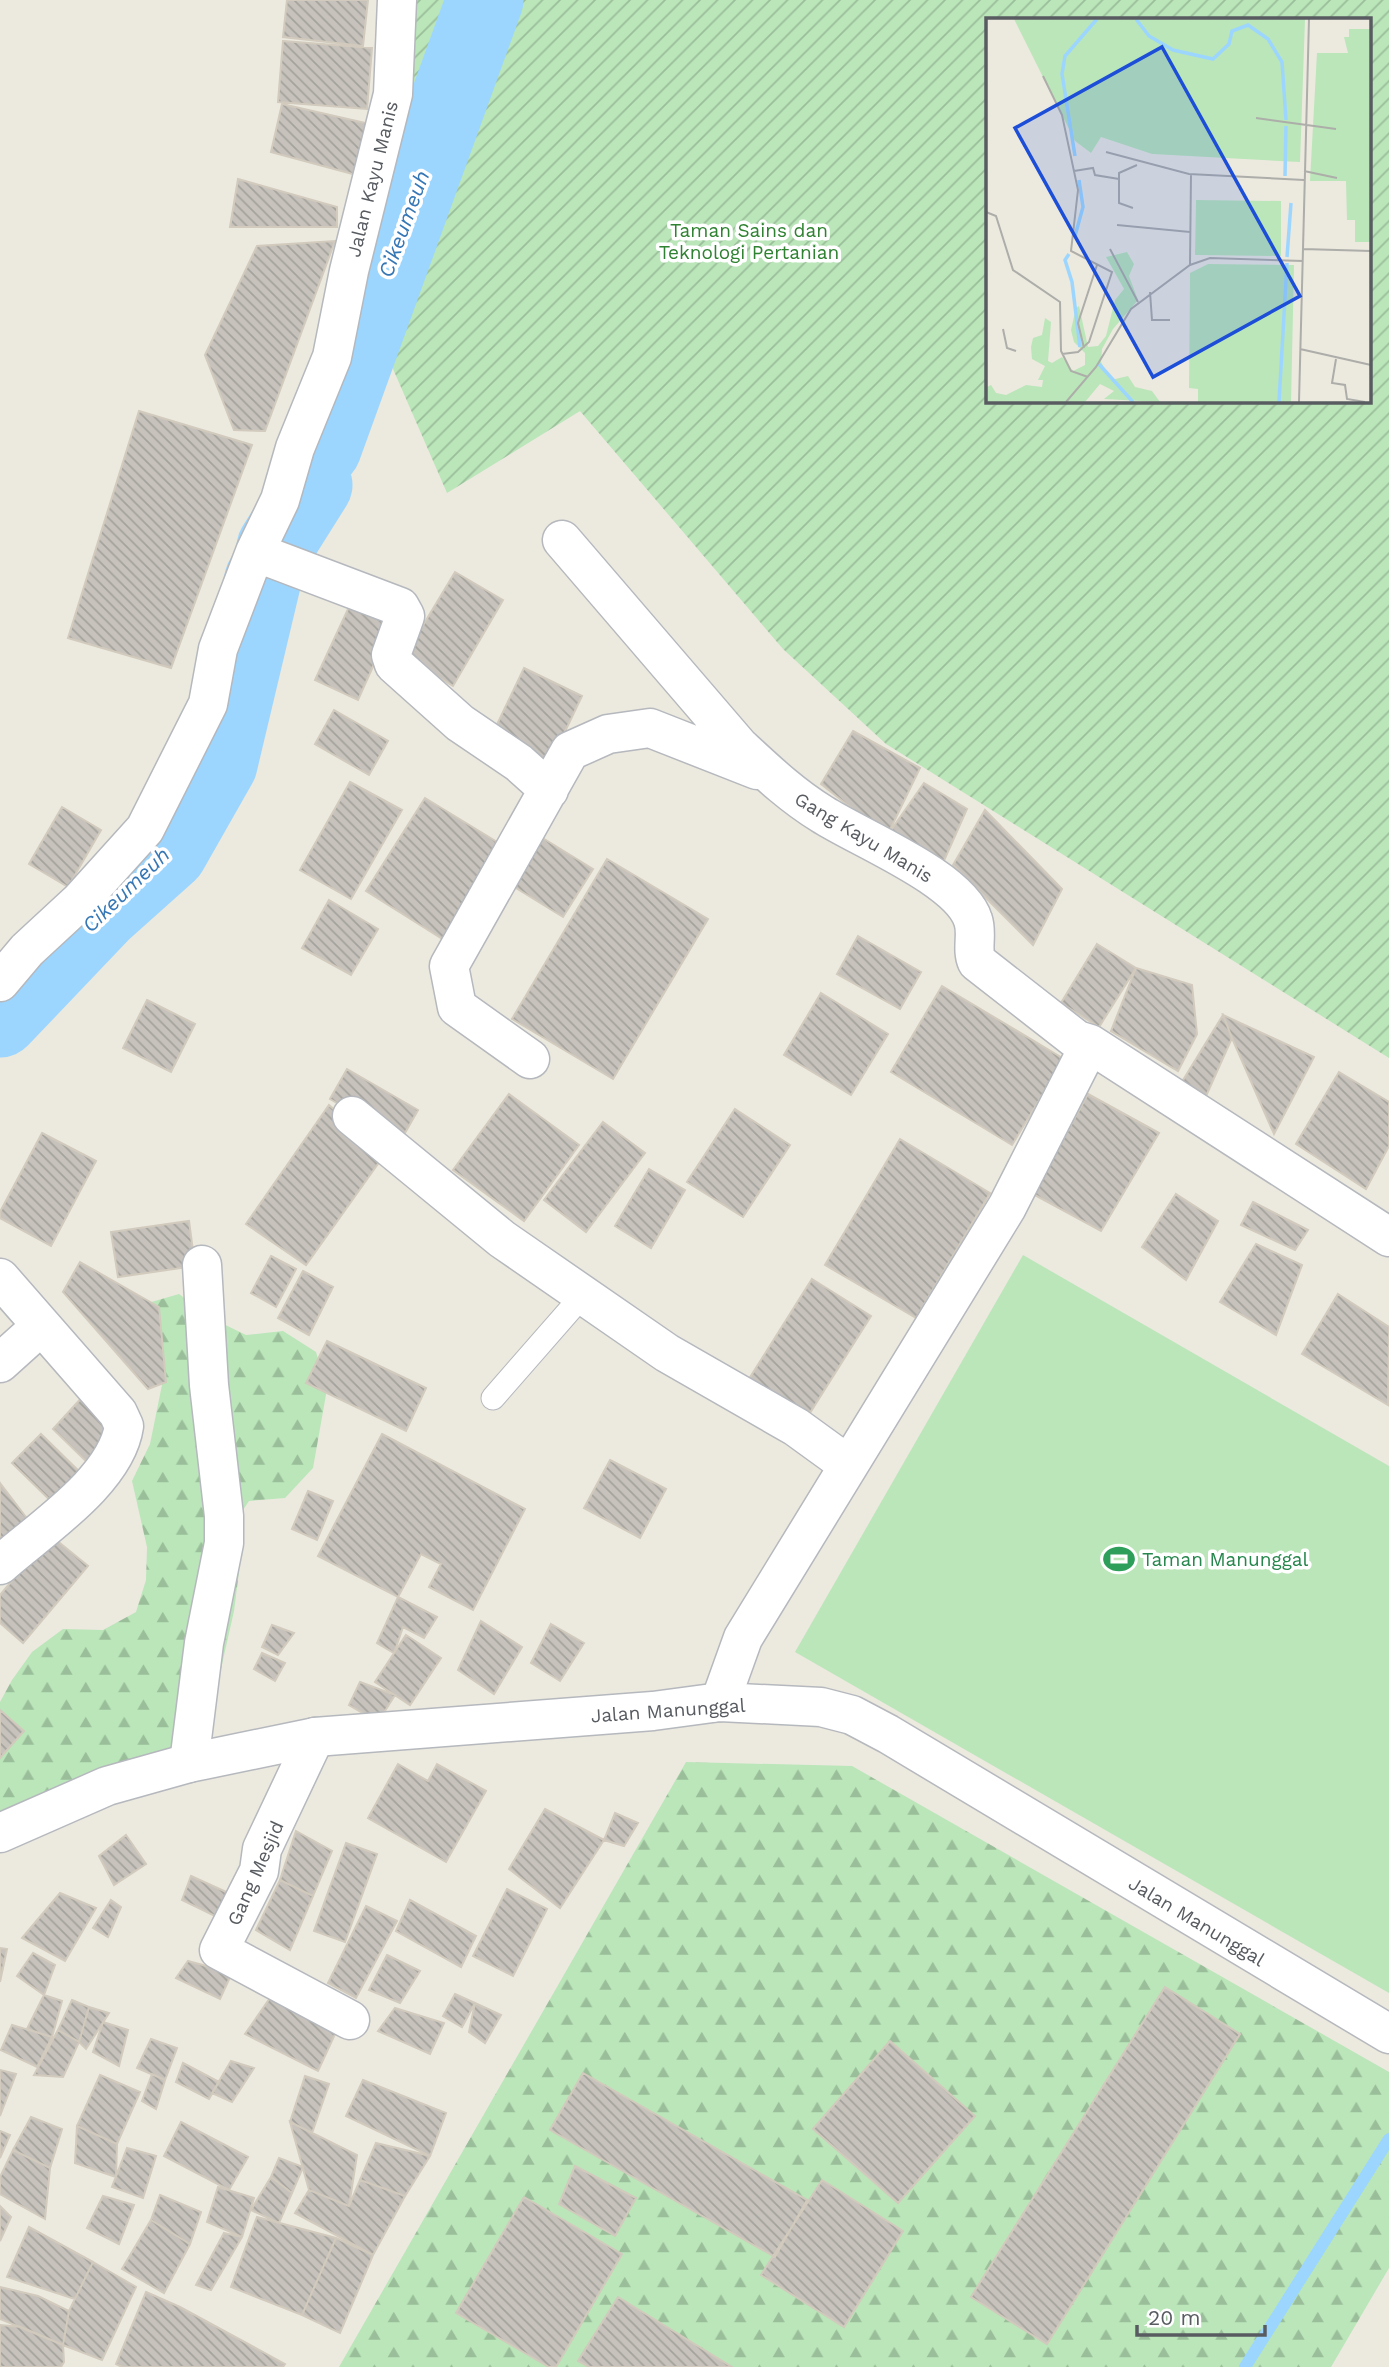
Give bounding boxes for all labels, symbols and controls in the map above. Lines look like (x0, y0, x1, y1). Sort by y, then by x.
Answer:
inset map (986, 18, 1372, 402)
street label: Jalan Kayu Manis (342, 99, 403, 260)
water label: Cikeumeuh (373, 167, 434, 281)
park label: Taman Sains dan Teknologi Pertanian (659, 219, 839, 264)
street label: Gang Kayu Manis (791, 787, 937, 888)
water label: Cikeumeuh (77, 842, 175, 937)
sports icon: Taman Manunggal (1102, 1542, 1136, 1576)
place label: Taman Manunggal (1142, 1548, 1308, 1571)
street label: Jalan Manunggal (590, 1694, 746, 1727)
street label: Gang Mesjid (222, 1817, 289, 1929)
street label: Jalan Manunggal (1124, 1872, 1269, 1971)
scale bar (1137, 2294, 1265, 2338)
text: 20 m (1148, 2305, 1200, 2330)

